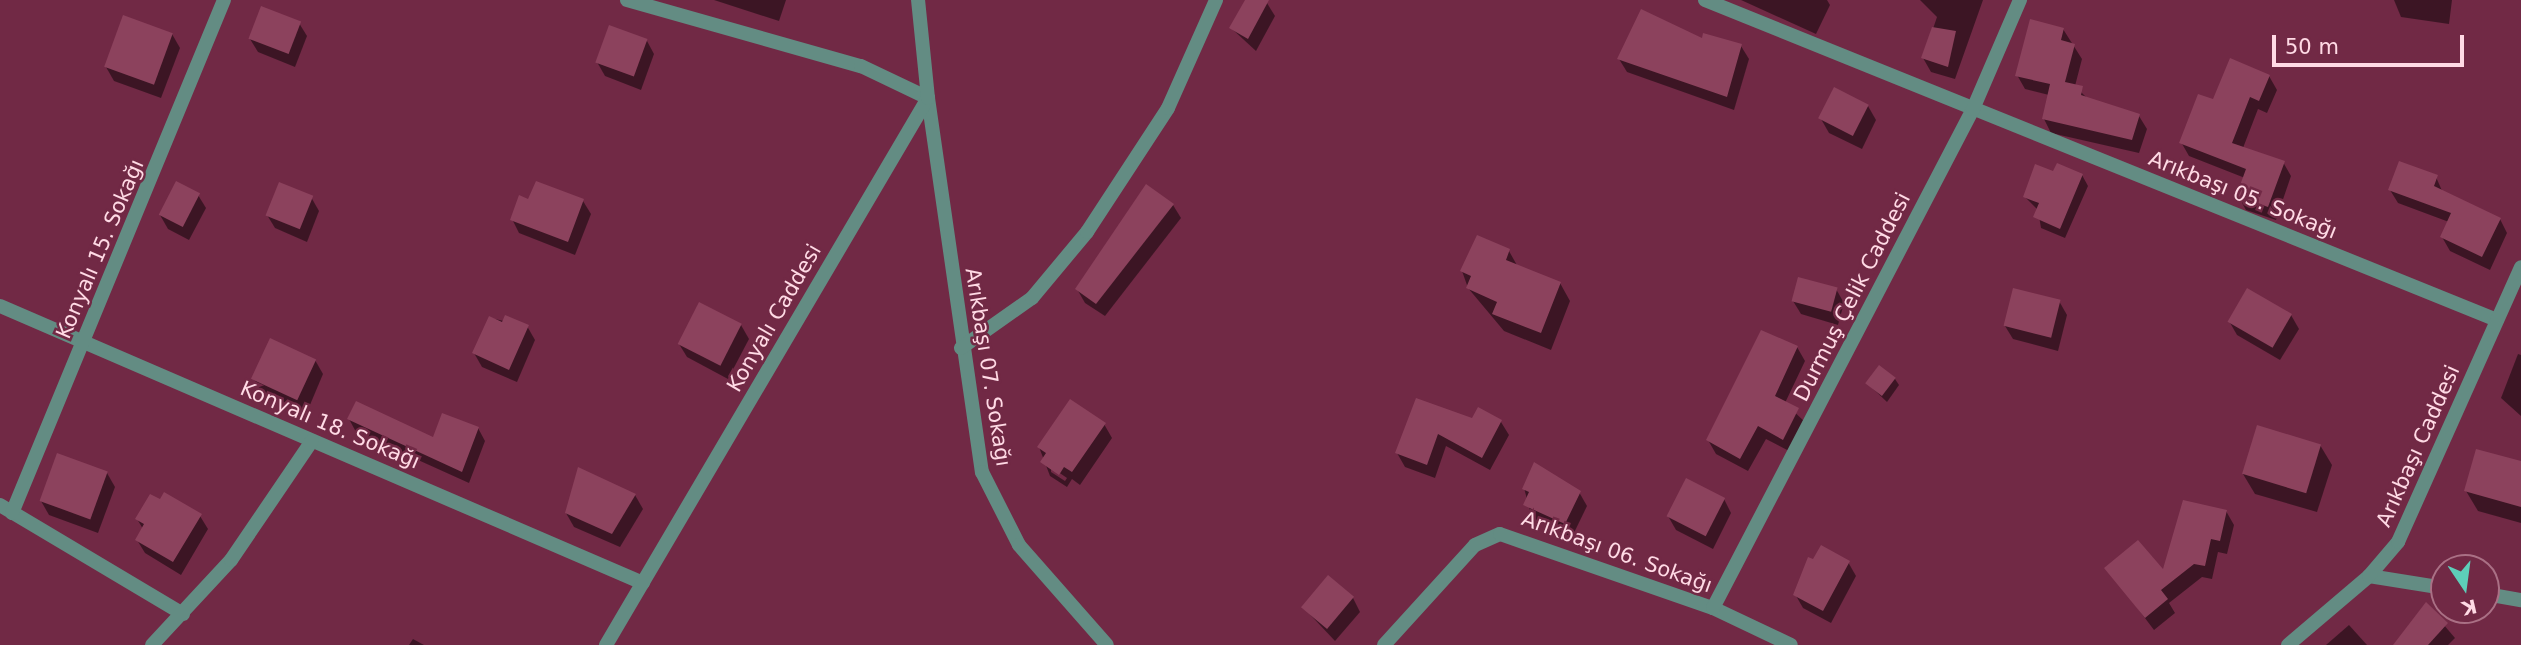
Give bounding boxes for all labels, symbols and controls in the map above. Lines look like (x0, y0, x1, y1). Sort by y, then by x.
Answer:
scale bar (2276, 21, 2468, 65)
text: 50 m (2285, 35, 2339, 59)
street label: Arıkbaşı 05. Sokağı (2145, 146, 2341, 244)
street label: Konyalı 15. Sokağı (51, 155, 149, 343)
street label: Durmuş Çelik Caddesi (1788, 188, 1916, 406)
street label: Konyalı Caddesi (721, 240, 827, 396)
street label: Arıkbaşı 07. Sokağı (960, 266, 1016, 468)
street label: Arıkbaşı Caddesi (2371, 361, 2465, 531)
street label: Konyalı 18. Sokağı (236, 376, 424, 474)
street label: Arıkbaşı 06. Sokağı (1518, 506, 1716, 598)
north arrow (2430, 554, 2500, 624)
text: K (2460, 595, 2479, 620)

